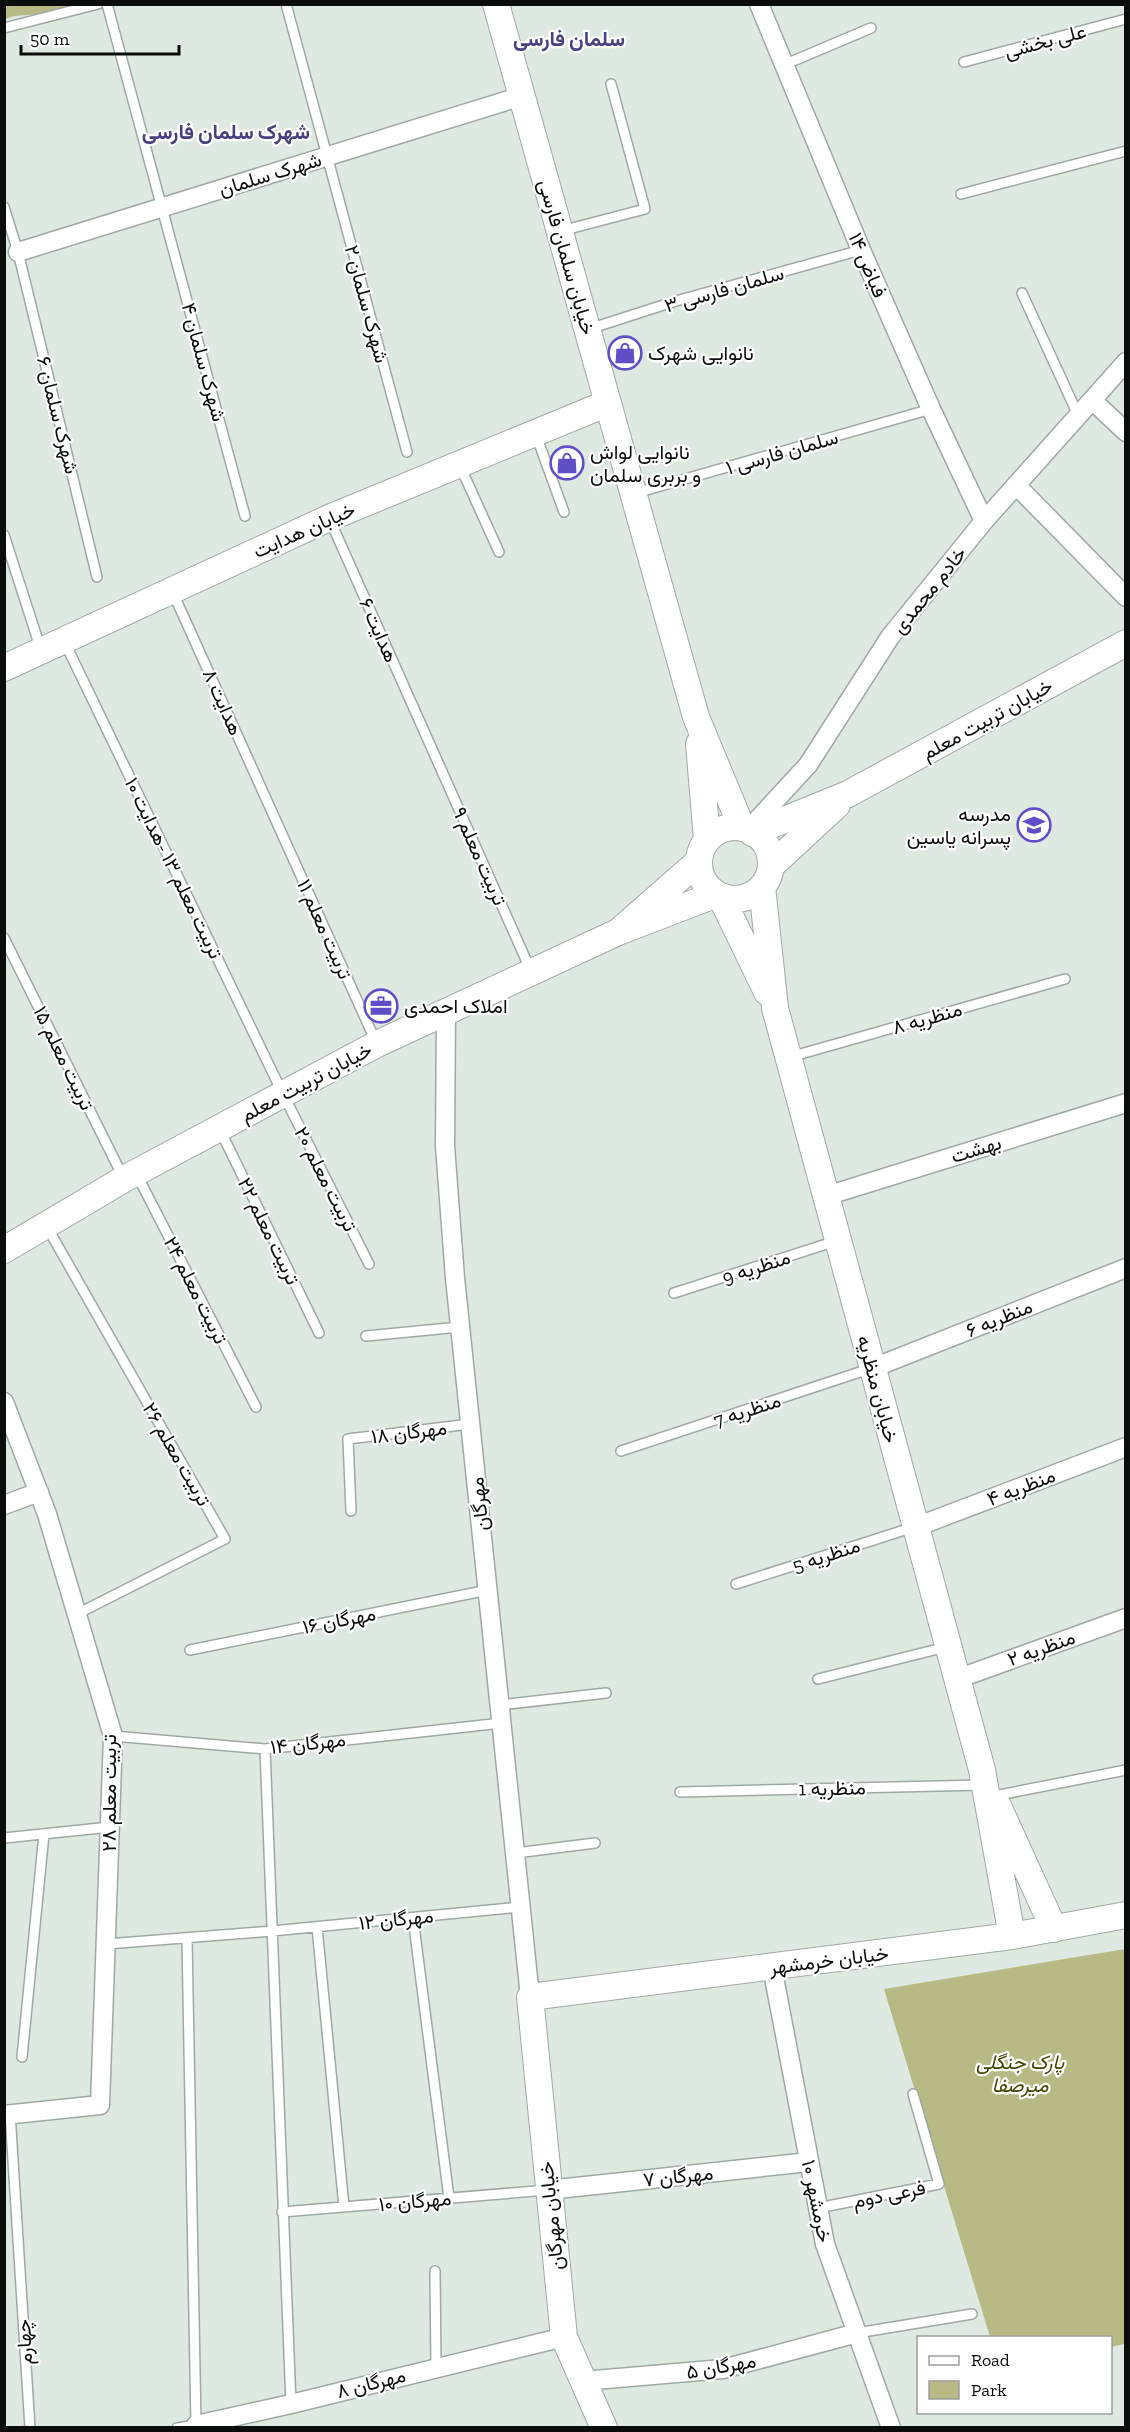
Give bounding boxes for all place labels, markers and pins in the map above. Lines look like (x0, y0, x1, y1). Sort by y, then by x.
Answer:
shop icon: نانوایی شهرک (607, 335, 643, 371)
place label: نانوایی شهرک (648, 341, 754, 366)
place label: نانوایی لواش و بربری سلمان (590, 440, 701, 488)
shop icon: نانوایی لواش و بربری سلمان (549, 445, 585, 481)
place label: مدرسه پسرانه یاسین (907, 802, 1011, 851)
school or university icon: مدرسه پسرانه یاسین (1016, 807, 1052, 843)
office icon: املاک احمدی (363, 988, 399, 1024)
place label: املاک احمدی (404, 994, 508, 1018)

